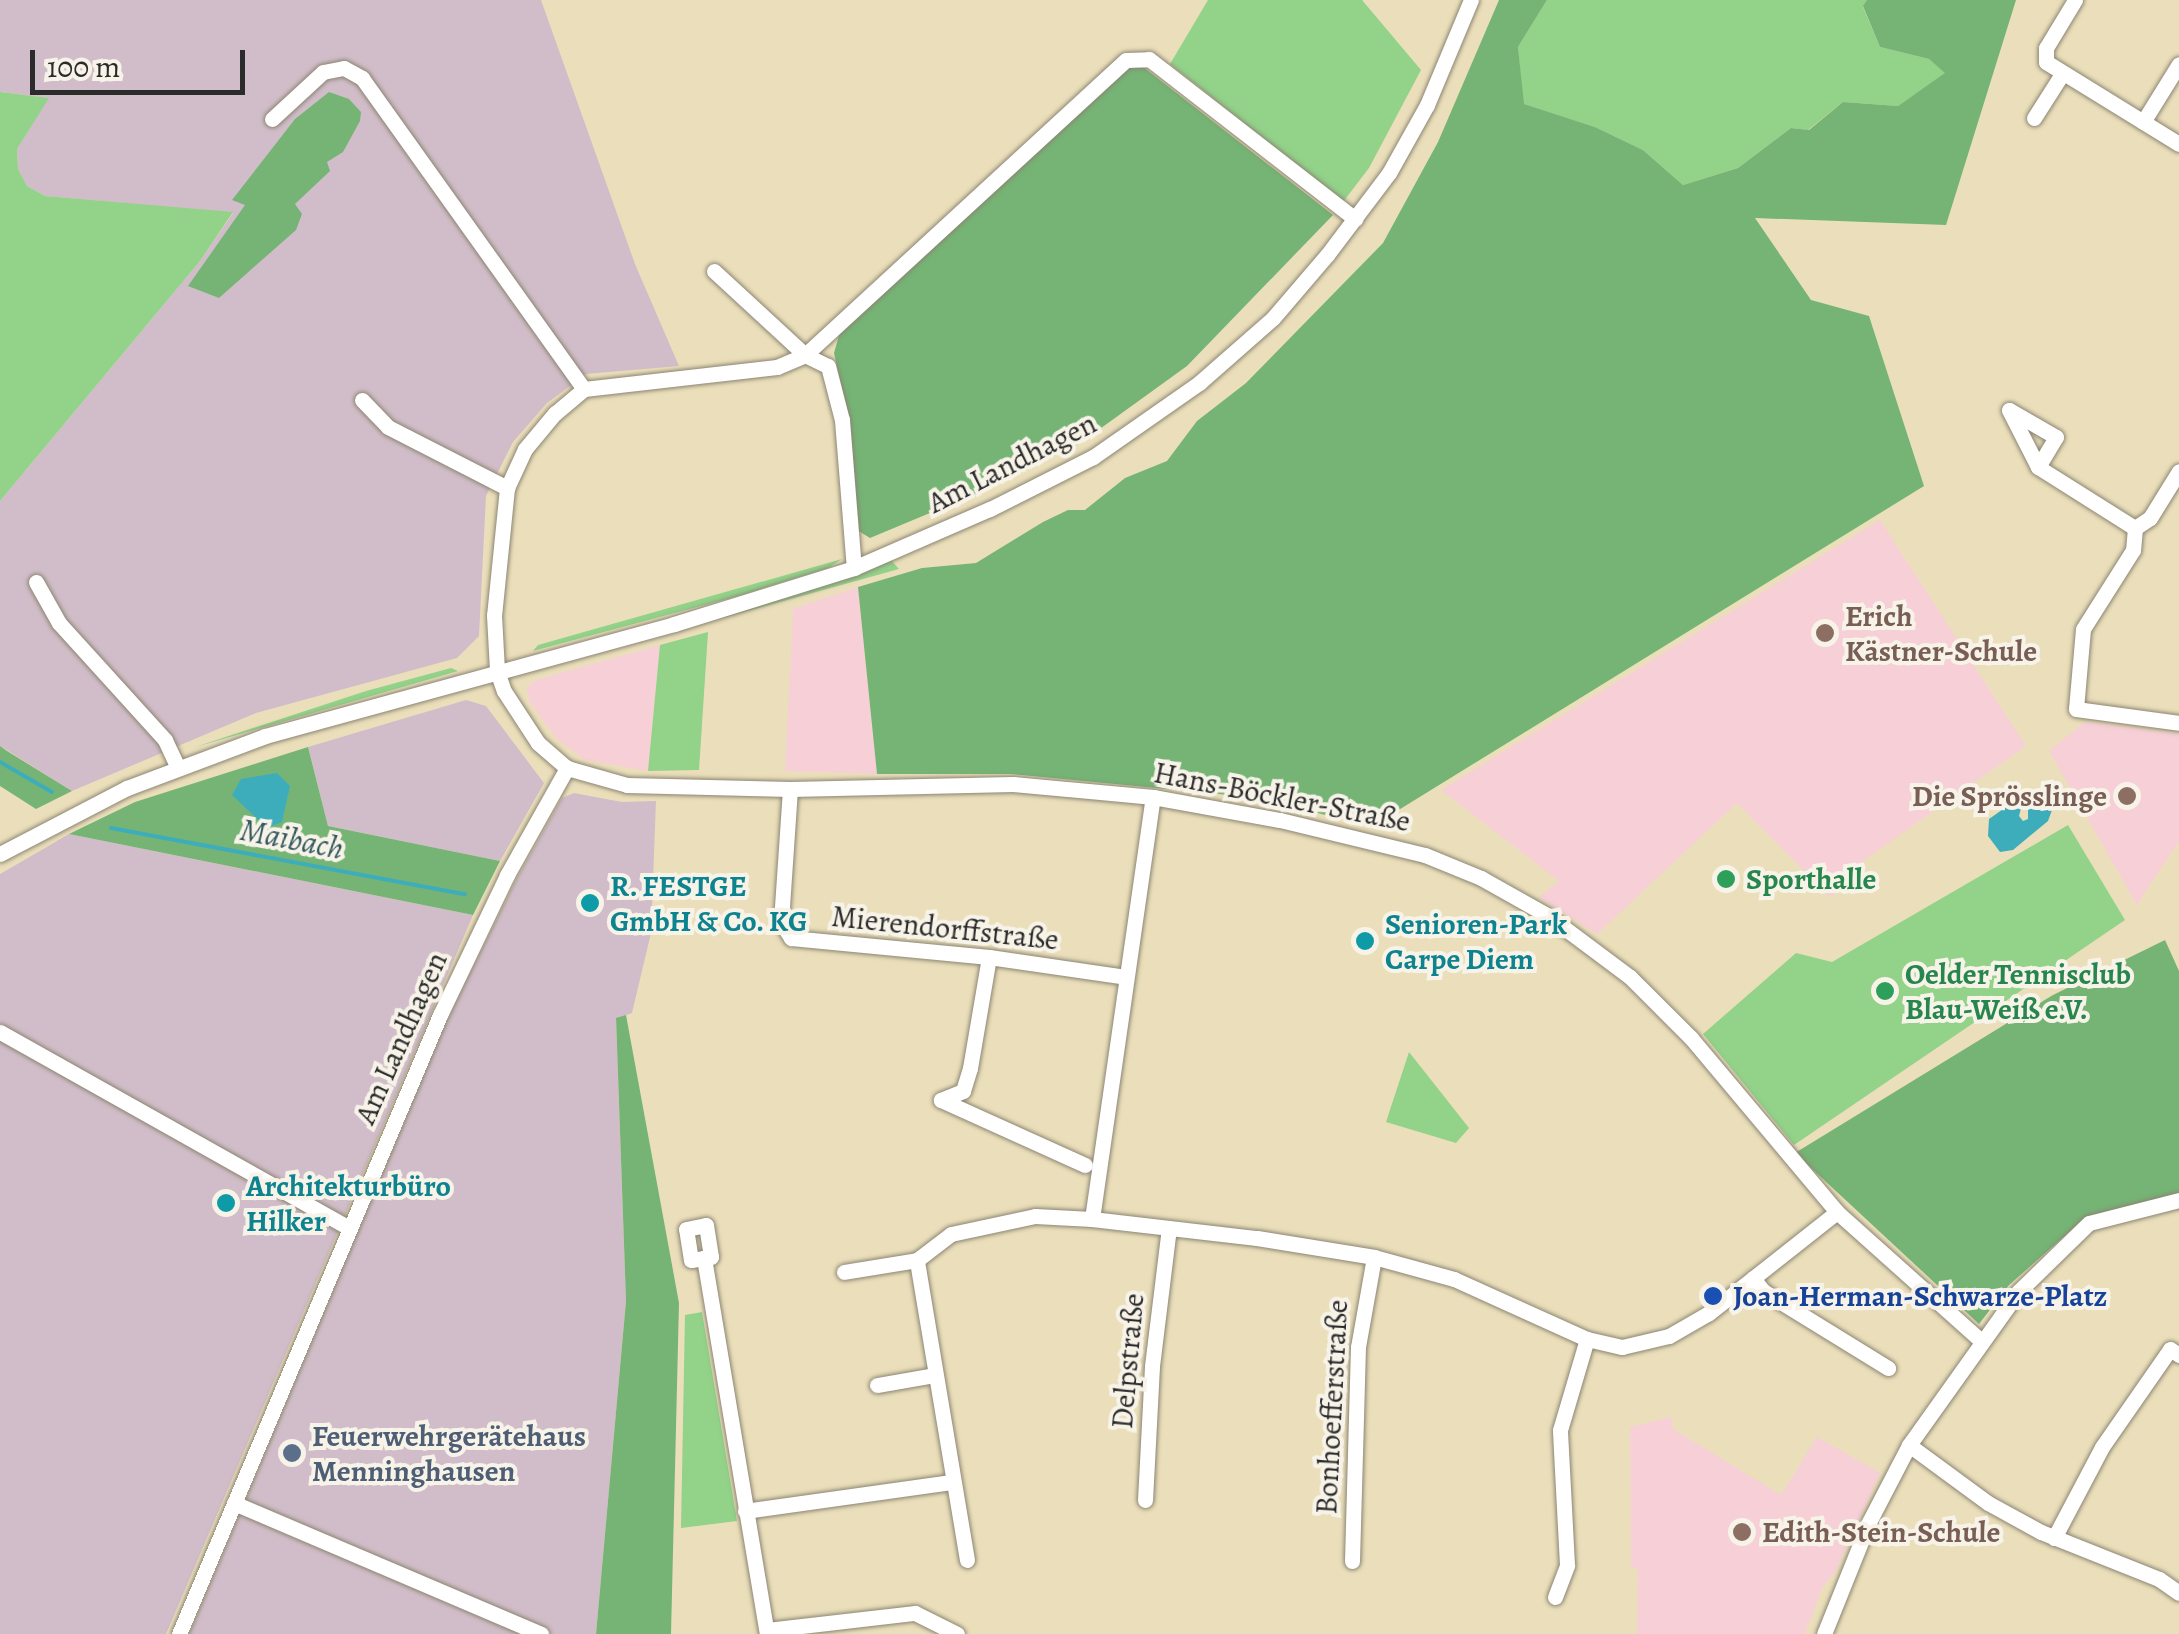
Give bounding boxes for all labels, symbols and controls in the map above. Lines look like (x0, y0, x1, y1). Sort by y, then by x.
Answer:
scale bar (35, 30, 250, 92)
text: 100 m (47, 47, 120, 87)
street label: Am Landhagen (922, 405, 1102, 521)
place label: Erich Kästner-Schule (1845, 598, 2037, 668)
marker: Erich Kästner-Schule (1814, 622, 1836, 644)
street label: Hans-Böckler-Straße (1151, 754, 1413, 840)
place label: Die Sprösslinge (1912, 778, 2107, 814)
marker: Die Sprösslinge (2116, 785, 2138, 807)
water label: Maibach (237, 810, 347, 868)
place label: Sporthalle (1746, 861, 1876, 897)
place label: R. FESTGE GmbH & Co. KG (610, 868, 808, 938)
marker: Sporthalle (1715, 868, 1737, 890)
marker: R. FESTGE GmbH & Co. KG (579, 892, 601, 914)
street label: Mierendorffstraße (830, 898, 1060, 958)
place label: Senioren-Park Carpe Diem (1385, 906, 1567, 976)
marker: Senioren-Park Carpe Diem (1354, 930, 1376, 952)
street label: Am Landhagen (347, 946, 455, 1130)
place label: Oelder Tennisclub Blau-Weiß e.V. (1905, 956, 2131, 1026)
marker: Oelder Tennisclub Blau-Weiß e.V. (1874, 980, 1896, 1002)
place label: Architekturbüro Hilker (246, 1168, 451, 1238)
marker: Architekturbüro Hilker (215, 1192, 237, 1214)
place label: Joan-Herman-Schwarze-Platz (1733, 1278, 2107, 1314)
marker: Joan-Herman-Schwarze-Platz (1702, 1285, 1724, 1307)
street label: Delpstraße (1104, 1292, 1152, 1430)
street label: Bonhoefferstraße (1308, 1299, 1356, 1515)
place label: Feuerwehrgerätehaus Menninghausen (312, 1418, 586, 1488)
marker: Feuerwehrgerätehaus Menninghausen (281, 1442, 303, 1464)
place label: Edith-Stein-Schule (1762, 1514, 2000, 1550)
marker: Edith-Stein-Schule (1731, 1521, 1753, 1543)

